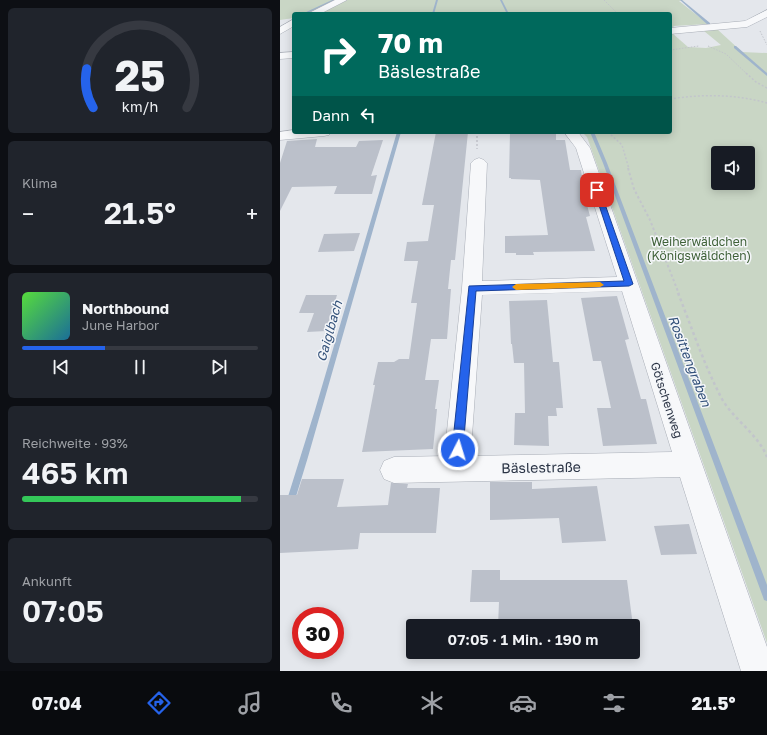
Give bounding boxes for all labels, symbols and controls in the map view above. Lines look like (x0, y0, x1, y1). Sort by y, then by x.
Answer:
text: 70 m (378, 26, 443, 59)
icon: right (312, 28, 364, 80)
text: 25 (115, 50, 165, 100)
text: Bäslestraße (378, 60, 480, 82)
text: km/h (122, 98, 158, 115)
icon: left (357, 104, 379, 126)
text: Dann (312, 106, 349, 124)
map controls (711, 146, 755, 190)
button: sound (711, 146, 755, 190)
pin (580, 173, 614, 207)
text: Klima (22, 175, 57, 191)
icon: arrive (586, 179, 608, 201)
text: 21.5° (104, 195, 176, 231)
text: − (22, 200, 34, 227)
text: + (246, 200, 258, 227)
park label: Weiherwäldchen (Königswäldchen) (647, 234, 751, 263)
water label: Gaiglbach (313, 298, 346, 363)
text: Northbound (82, 299, 169, 317)
water label: Rosittengraben (665, 313, 715, 410)
text: June Harbor (82, 317, 159, 333)
icon: previous (50, 356, 72, 378)
icon: pause (129, 356, 151, 378)
icon: next (208, 356, 230, 378)
street label: Götschenweg (648, 360, 686, 440)
position arrow (437, 429, 479, 471)
text: Reichweite · 93% (22, 435, 128, 451)
text: 465 km (22, 455, 129, 491)
street label: Bäslestraße (501, 458, 581, 476)
text: Ankunft (22, 573, 72, 589)
text: 07:05 (22, 593, 104, 629)
speed limit sign: 30 (292, 607, 344, 659)
text: 07:05 · 1 Min. · 190 m (448, 630, 598, 648)
icon: directions (145, 689, 173, 717)
icon: music (236, 689, 264, 717)
icon: phone (327, 689, 355, 717)
icon: climate (418, 689, 446, 717)
icon: car (509, 689, 537, 717)
icon: filters (600, 689, 628, 717)
text: 07:04 (32, 692, 82, 714)
text: 21.5° (691, 692, 735, 714)

